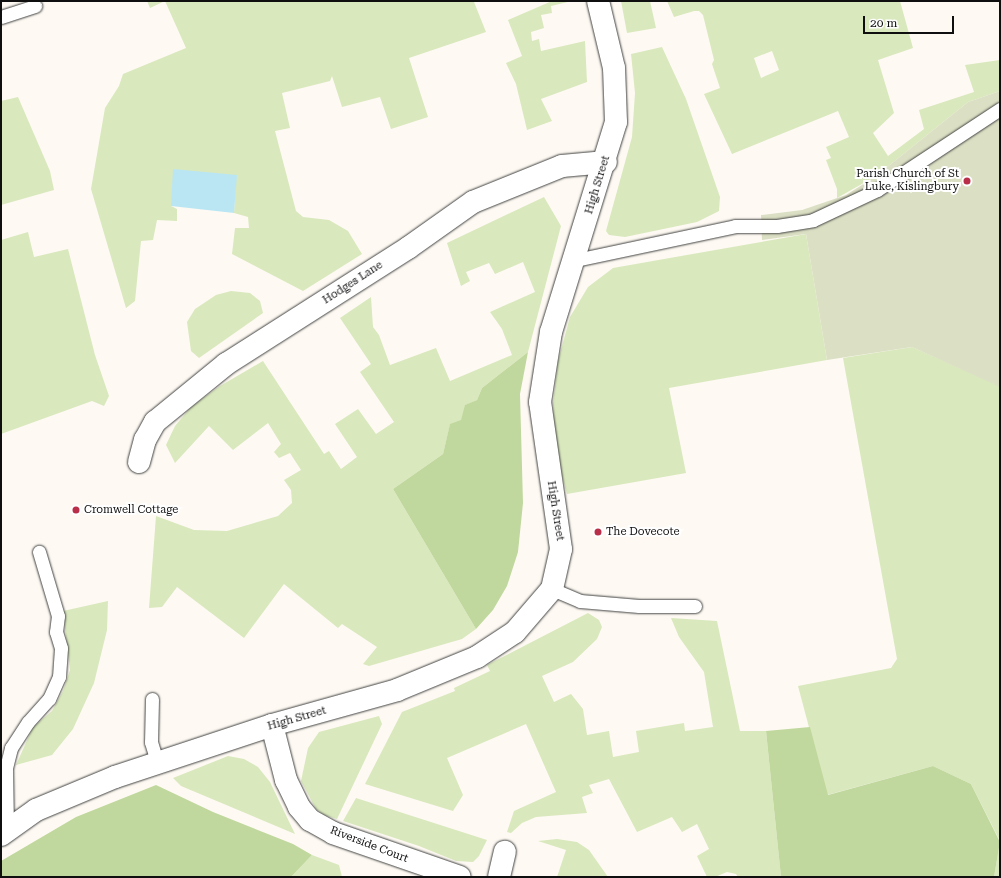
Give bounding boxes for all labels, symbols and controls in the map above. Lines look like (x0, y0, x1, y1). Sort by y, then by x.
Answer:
scale bar (865, 8, 956, 34)
text: 20 m (870, 16, 897, 30)
street label: High Street (583, 154, 613, 216)
place label: Parish Church of St Luke, Kislingbury (856, 168, 959, 194)
marker: Parish Church of St Luke, Kislingbury (962, 176, 972, 186)
street label: Hodges Lane (321, 259, 385, 307)
street label: High Street (544, 480, 566, 542)
place label: Cromwell Cottage (84, 503, 178, 517)
marker: Cromwell Cottage (71, 505, 81, 515)
place label: The Dovecote (606, 525, 680, 539)
marker: The Dovecote (593, 527, 603, 537)
street label: High Street (266, 704, 328, 734)
street label: Riverside Court (328, 824, 410, 866)

